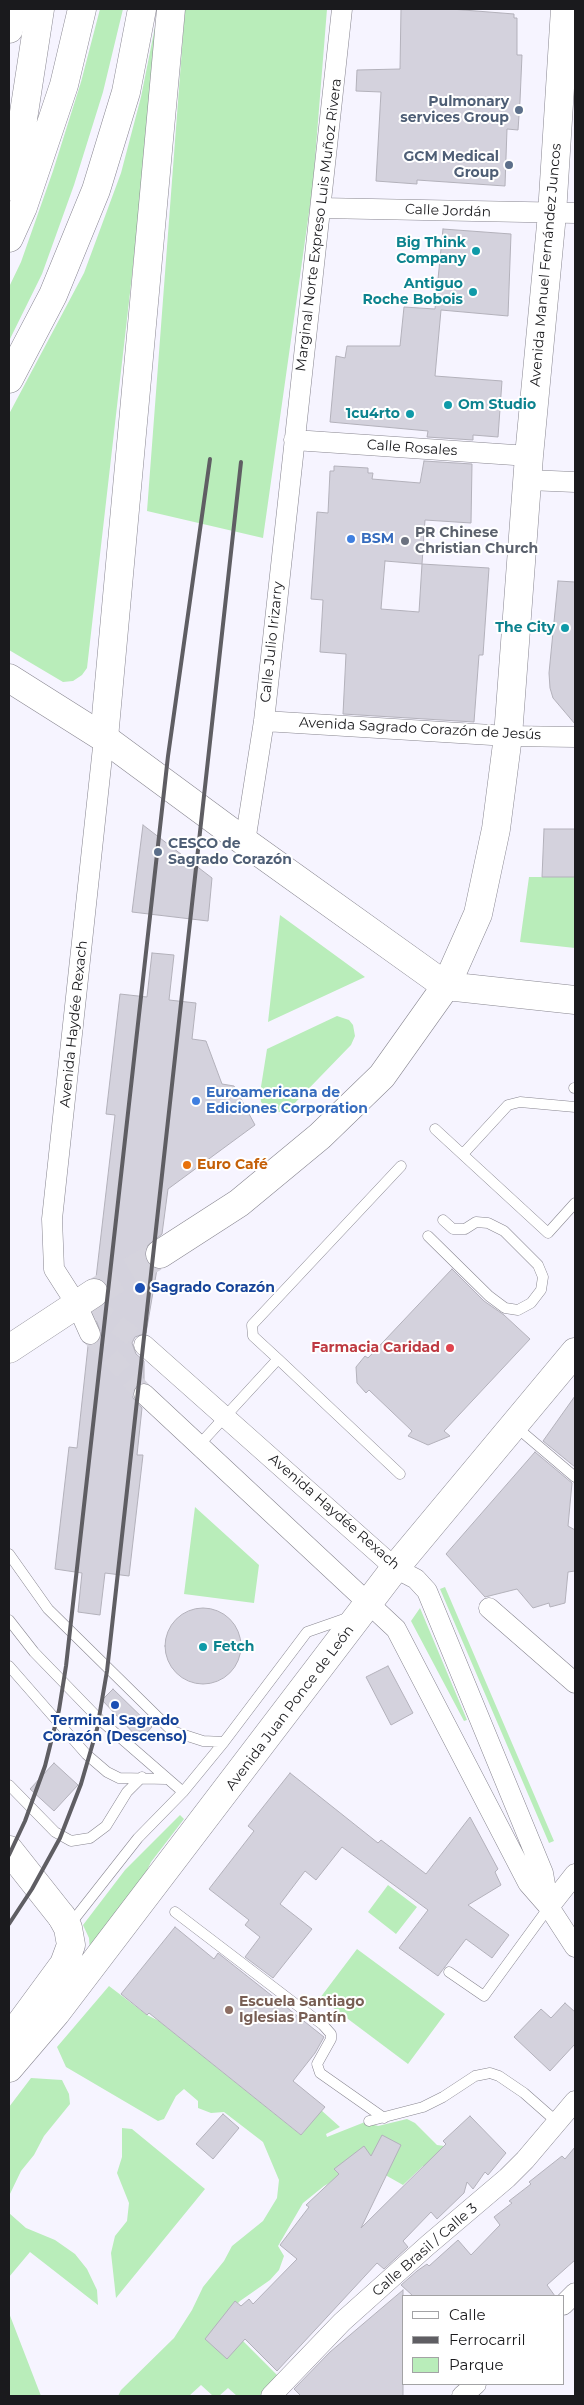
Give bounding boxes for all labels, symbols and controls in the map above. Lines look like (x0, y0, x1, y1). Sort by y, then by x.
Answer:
street label: Marginal Norte Expreso Luis Muñoz Rivera (293, 78, 345, 372)
place label: Pulmonary services Group (400, 94, 509, 126)
marker: Pulmonary services Group (513, 104, 525, 116)
street label: Avenida Manuel Fernández Juncos (527, 143, 565, 387)
place label: GCM Medical Group (404, 149, 499, 182)
marker: GCM Medical Group (503, 159, 515, 171)
street label: Calle Jordán (405, 201, 491, 221)
place label: Big Think Company (396, 235, 466, 268)
marker: Big Think Company (470, 245, 482, 257)
place label: Antiguo Roche Bobois (362, 276, 463, 308)
marker: Antiguo Roche Bobois (467, 286, 479, 298)
place label: Om Studio (458, 397, 536, 413)
marker: Om Studio (442, 399, 454, 411)
place label: 1cu4rto (346, 406, 400, 422)
marker: 1cu4rto (404, 408, 416, 420)
street label: Calle Rosales (366, 436, 458, 460)
place label: PR Chinese Christian Church (415, 525, 538, 558)
place label: BSM (361, 531, 394, 547)
marker: BSM (345, 533, 357, 545)
marker: PR Chinese Christian Church (399, 535, 411, 547)
street label: Calle Julio Irizarry (257, 581, 287, 703)
place label: The City (495, 620, 555, 636)
marker: The City (559, 622, 571, 634)
street label: Avenida Sagrado Corazón de Jesús (298, 714, 542, 744)
place label: CESCO de Sagrado Corazón (168, 836, 292, 869)
marker: CESCO de Sagrado Corazón (152, 846, 164, 858)
street label: Avenida Haydée Rexach (57, 939, 91, 1109)
place label: Euroamericana de Ediciones Corporation (206, 1085, 368, 1118)
marker: Euroamericana de Ediciones Corporation (190, 1095, 202, 1107)
place label: Euro Café (197, 1157, 268, 1173)
marker: Euro Café (181, 1159, 193, 1171)
place label: Sagrado Corazón (151, 1280, 275, 1296)
marker: Sagrado Corazón (133, 1281, 147, 1295)
place label: Farmacia Caridad (311, 1340, 440, 1356)
marker: Farmacia Caridad (444, 1342, 456, 1354)
street label: Avenida Haydée Rexach (265, 1450, 403, 1574)
street label: Avenida Juan Ponce de León (222, 1622, 358, 1794)
place label: Fetch (213, 1639, 254, 1655)
marker: Fetch (197, 1641, 209, 1653)
marker: Terminal Sagrado Corazón (Descenso) (109, 1699, 121, 1711)
place label: Terminal Sagrado Corazón (Descenso) (43, 1713, 187, 1745)
place label: Escuela Santiago Iglesias Pantín (239, 1994, 365, 2026)
marker: Escuela Santiago Iglesias Pantín (223, 2004, 235, 2016)
street label: Calle Brasil / Calle 3 (369, 2200, 481, 2300)
legend (402, 2295, 564, 2385)
text: Calle (449, 2305, 486, 2324)
text: Ferrocarril (449, 2330, 526, 2349)
text: Parque (449, 2355, 504, 2374)

